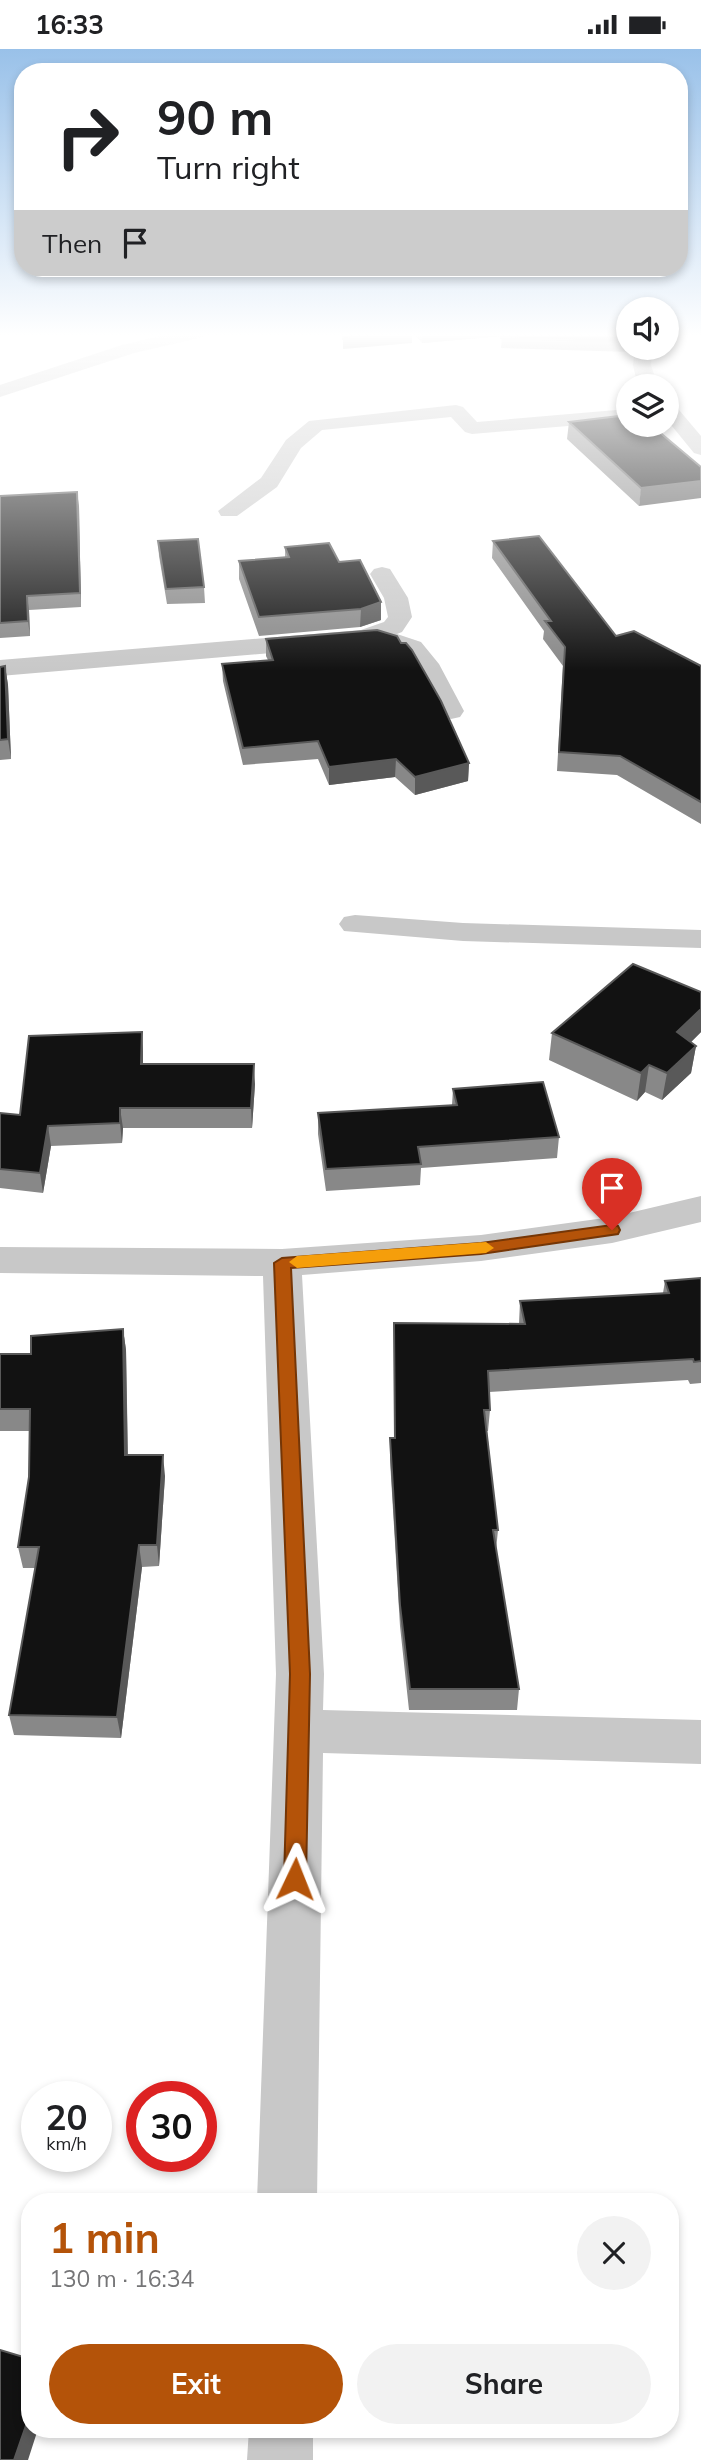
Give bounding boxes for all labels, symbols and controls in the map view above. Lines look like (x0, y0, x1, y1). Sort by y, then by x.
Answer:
text: 16:33 (35, 8, 104, 41)
text: 90 m (157, 86, 273, 147)
icon: right (42, 91, 133, 182)
text: Turn right (157, 147, 300, 187)
icon: arrive (116, 224, 154, 262)
text: Then (42, 227, 102, 260)
map controls (616, 297, 679, 437)
button: sound (616, 297, 679, 360)
button: layers (616, 374, 679, 437)
pin (582, 1158, 642, 1230)
icon: arrive (593, 1169, 631, 1207)
position arrow (258, 1842, 332, 1916)
speed limit sign: 30 (126, 2081, 217, 2172)
text: 20 (45, 2095, 88, 2139)
text: km/h (46, 2132, 87, 2155)
text: 1 min (49, 2211, 160, 2264)
button: close (577, 2216, 651, 2290)
text: 130 m · 16:34 (49, 2264, 194, 2293)
button: Exit (49, 2344, 343, 2424)
button: Share (357, 2344, 651, 2424)

